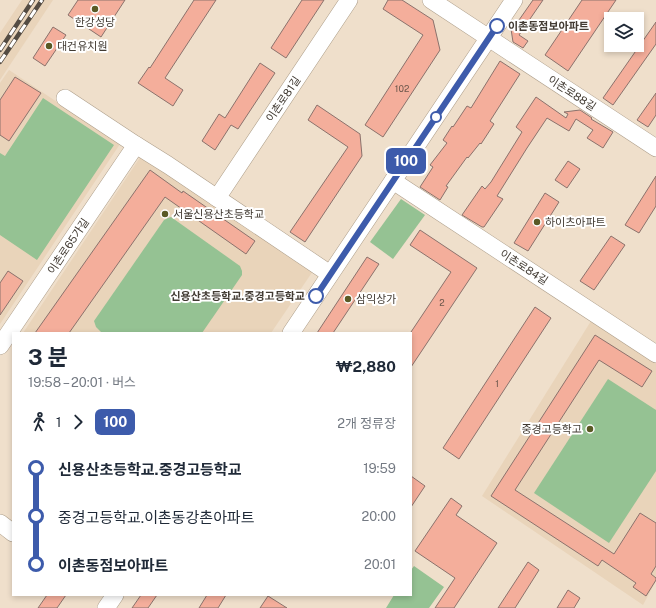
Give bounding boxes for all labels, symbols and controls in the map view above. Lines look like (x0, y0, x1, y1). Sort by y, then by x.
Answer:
marker: 한강성당 (90, 4, 100, 14)
map controls (604, 12, 644, 52)
button: layers (604, 12, 644, 52)
place label: 한강성당 (75, 16, 115, 28)
marker: 이촌동점보아파트 (489, 18, 505, 34)
place label: 이촌동점보아파트 (508, 20, 589, 32)
place label: 대건유치원 (57, 40, 108, 52)
marker: 대건유치원 (44, 41, 54, 51)
street label: 이촌로88길 (546, 73, 598, 113)
street label: 이촌로81길 (263, 74, 303, 124)
house number: 102 (395, 83, 409, 94)
unlabelled marker (430, 111, 442, 123)
line badge: 100 (383, 148, 429, 174)
text: 100 (394, 153, 418, 169)
place label: 서울신용산초등학교 (173, 208, 264, 220)
marker: 서울신용산초등학교 (160, 209, 170, 219)
street label: 이촌로65가길 (45, 216, 91, 276)
place label: 하이츠아파트 (545, 216, 606, 228)
marker: 하이츠아파트 (532, 217, 542, 227)
street label: 이촌로84길 (498, 247, 550, 287)
marker: 신용산초등학교.중경고등학교 (308, 288, 324, 304)
place label: 신용산초등학교.중경고등학교 (170, 290, 305, 302)
place label: 삼익상가 (356, 293, 396, 305)
marker: 삼익상가 (343, 294, 353, 304)
house number: 2 (439, 297, 445, 308)
text: 3 분 (28, 344, 68, 370)
text: ₩2,880 (336, 358, 396, 375)
text: 19:58 – 20:01 · 버스 (28, 375, 136, 390)
house number: 1 (495, 378, 499, 389)
icon: walk (28, 411, 50, 433)
icon: forward (67, 411, 89, 433)
text: 100 (103, 414, 127, 430)
text: 1 (56, 415, 61, 430)
text: 2개 정류장 (337, 416, 396, 431)
place label: 중경고등학고 (521, 423, 582, 435)
marker: 중경고등학고 (585, 424, 595, 434)
text: 신용산초등학교.중경고등학교 (58, 461, 241, 478)
text: 19:59 (363, 461, 396, 476)
text: 중경고등학교.이촌동강촌아파트 (58, 509, 255, 526)
text: 20:00 (362, 509, 396, 524)
text: 이촌동점보아파트 (58, 557, 168, 574)
text: 20:01 (364, 557, 396, 572)

